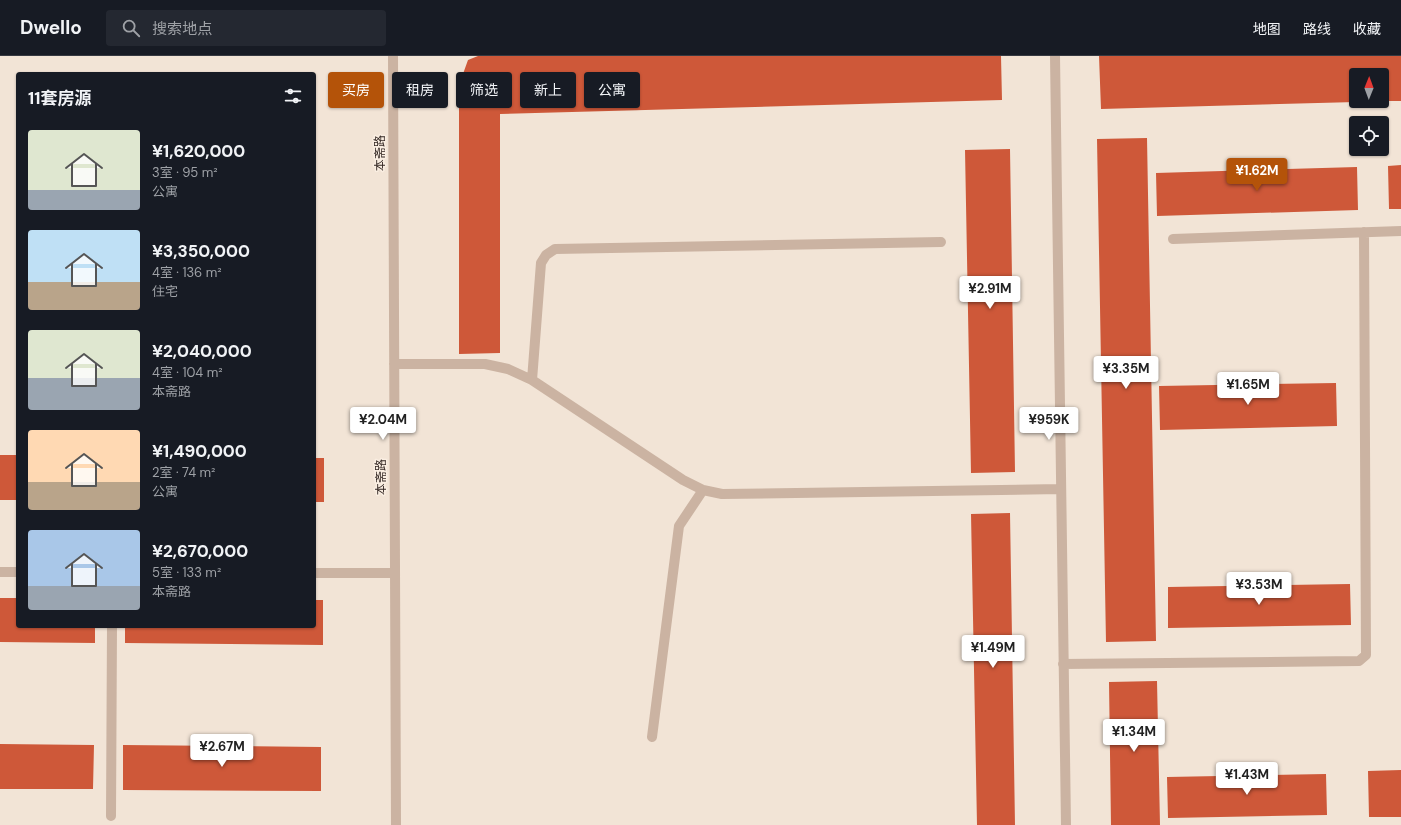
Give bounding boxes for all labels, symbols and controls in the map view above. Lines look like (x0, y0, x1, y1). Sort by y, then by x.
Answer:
search box (106, 10, 386, 46)
text: Dwello (20, 15, 82, 40)
icon: search (120, 17, 142, 39)
text: 搜索地点 (152, 19, 212, 39)
text: 地图 (1253, 20, 1281, 38)
text: 路线 (1303, 20, 1331, 38)
text: 收藏 (1353, 20, 1381, 38)
north arrow (1349, 68, 1389, 108)
map controls (1349, 68, 1389, 156)
chip: 买房 (328, 72, 384, 108)
chip: 租房 (392, 72, 448, 108)
chip: 筛选 (456, 72, 512, 108)
chip: 新上 (520, 72, 576, 108)
chip: 公寓 (584, 72, 640, 108)
icon: filters (282, 85, 304, 107)
text: 11套房源 (28, 87, 91, 109)
button: locate (1349, 116, 1389, 156)
street label: 本斋路 (372, 135, 388, 171)
text: ¥1,620,000 (152, 140, 245, 162)
icon: home (60, 146, 108, 194)
pin: ¥1.62M (1224, 158, 1290, 192)
text: ¥1.62M (1235, 162, 1279, 179)
text: 3室 · 95 m² (152, 164, 218, 181)
text: 公寓 (152, 183, 178, 200)
text: ¥3,350,000 (152, 240, 250, 262)
icon: home (60, 246, 108, 294)
text: 4室 · 136 m² (152, 264, 222, 281)
pin: ¥2.91M (957, 276, 1023, 310)
text: ¥2.91M (968, 280, 1012, 297)
text: 住宅 (152, 283, 178, 300)
text: ¥2,040,000 (152, 340, 252, 362)
icon: home (60, 346, 108, 394)
pin: ¥3.35M (1093, 356, 1159, 390)
text: ¥3.35M (1102, 360, 1150, 377)
text: 4室 · 104 m² (152, 364, 223, 381)
pin: ¥1.65M (1215, 372, 1281, 406)
text: ¥1.65M (1226, 376, 1270, 393)
text: 本斋路 (152, 383, 191, 400)
pin: ¥2.04M (350, 407, 416, 441)
pin: ¥959K (1021, 407, 1077, 441)
text: ¥2.04M (359, 411, 407, 428)
text: ¥959K (1028, 411, 1070, 428)
text: ¥1,490,000 (152, 440, 247, 462)
icon: home (60, 446, 108, 494)
street label: 本斋路 (373, 459, 389, 495)
text: 2室 · 74 m² (152, 464, 215, 481)
text: 公寓 (152, 483, 178, 500)
text: ¥2,670,000 (152, 540, 248, 562)
icon: home (60, 546, 108, 594)
text: 5室 · 133 m² (152, 564, 221, 581)
pin: ¥3.53M (1226, 572, 1292, 606)
text: ¥3.53M (1235, 576, 1283, 593)
text: 本斋路 (152, 583, 191, 600)
pin: ¥1.49M (960, 635, 1026, 669)
text: ¥1.49M (971, 639, 1015, 656)
pin: ¥1.34M (1101, 719, 1167, 753)
text: ¥1.34M (1112, 723, 1156, 740)
pin: ¥2.67M (189, 734, 255, 768)
text: ¥2.67M (199, 738, 245, 755)
pin: ¥1.43M (1214, 762, 1280, 796)
text: ¥1.43M (1225, 766, 1269, 783)

